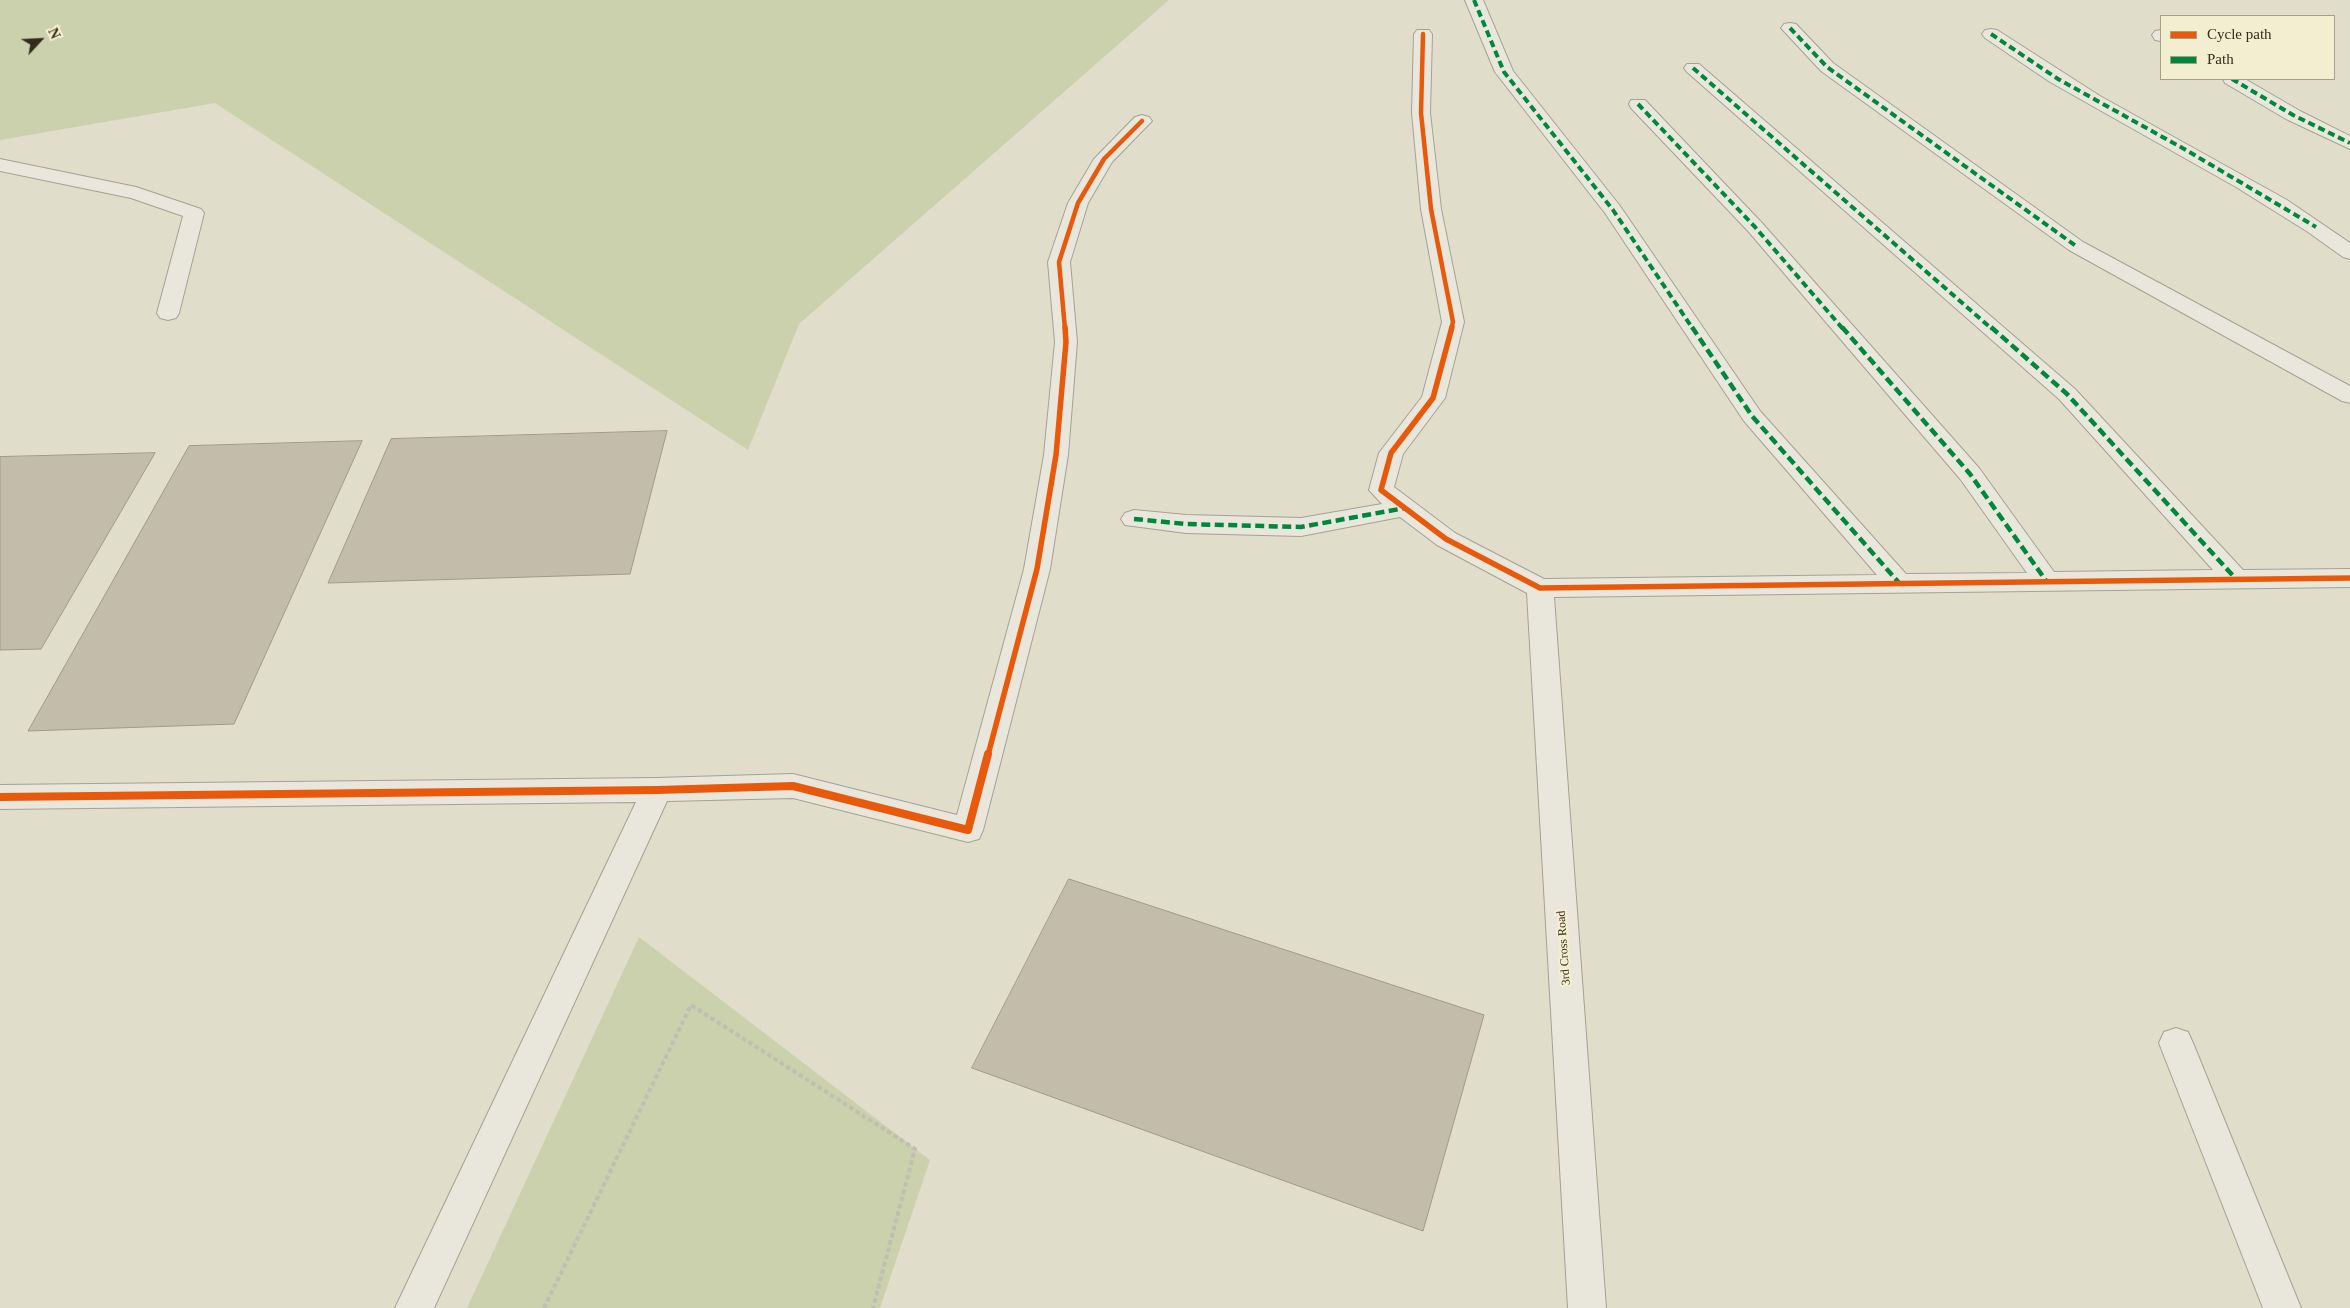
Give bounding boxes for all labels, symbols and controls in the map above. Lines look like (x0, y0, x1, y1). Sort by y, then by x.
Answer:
north arrow (15, 15, 65, 65)
legend (2160, 15, 2335, 80)
text: N (45, 26, 63, 41)
text: Cycle path (2207, 26, 2272, 42)
text: Path (2207, 51, 2234, 67)
street label: 3rd Cross Road (1554, 910, 1574, 986)

